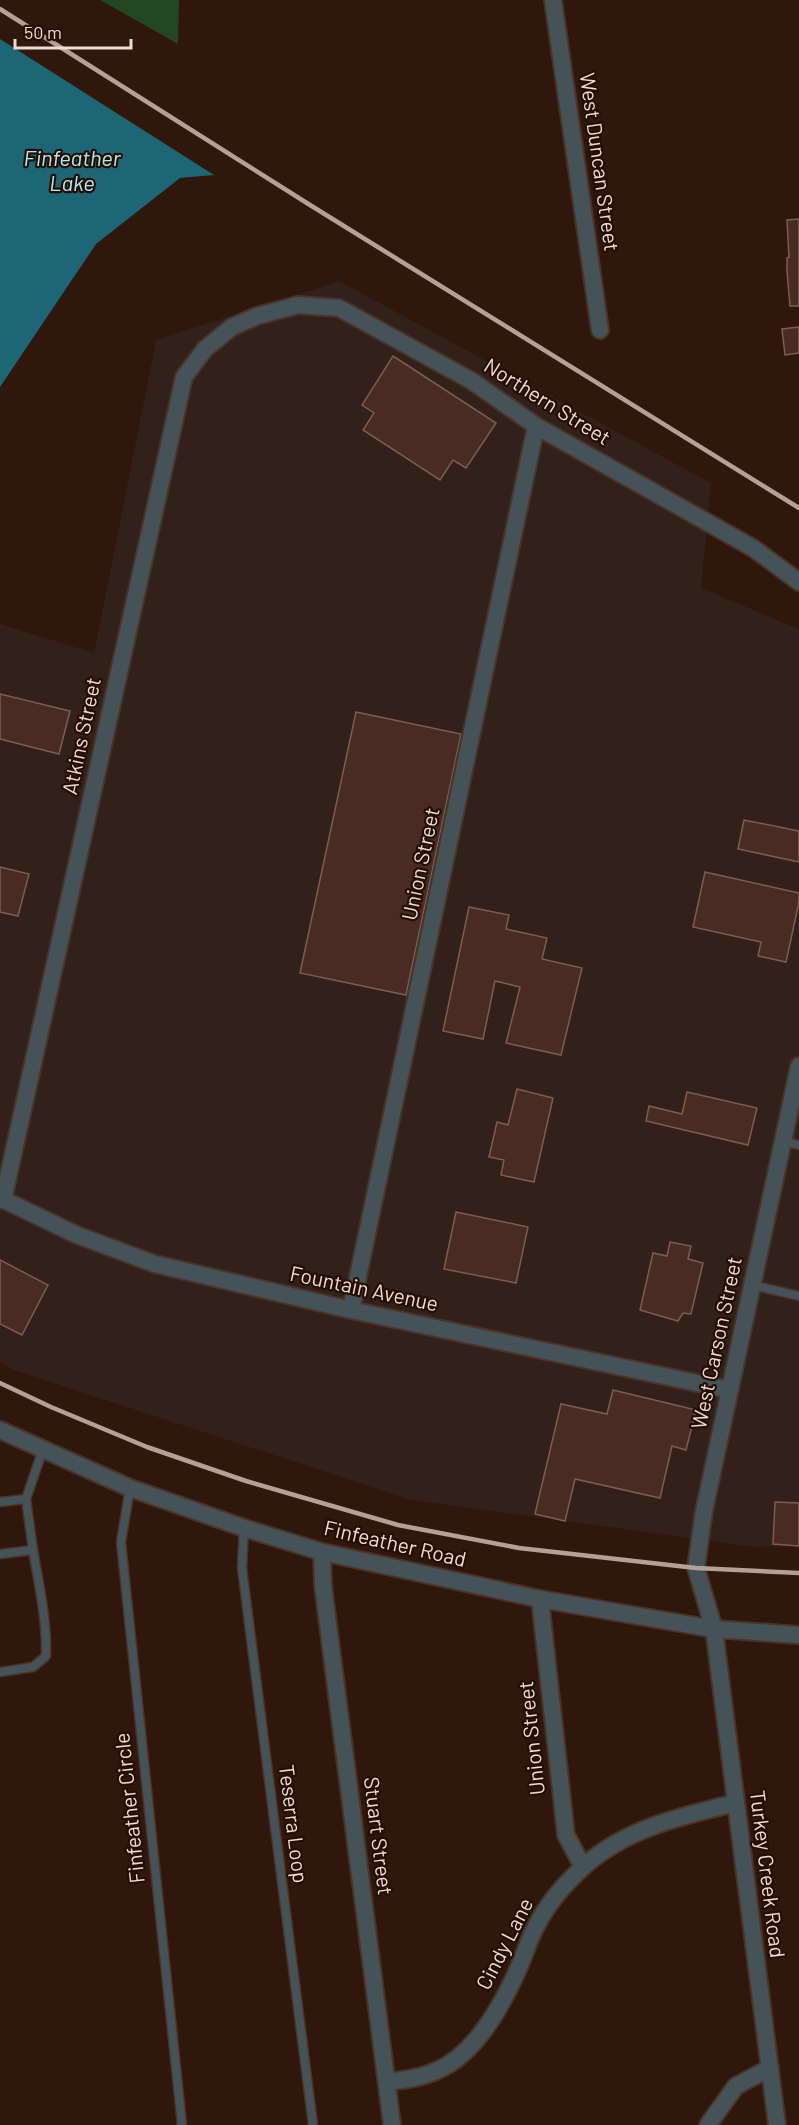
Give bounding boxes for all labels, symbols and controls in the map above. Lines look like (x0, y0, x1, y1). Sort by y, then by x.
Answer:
scale bar (15, 12, 130, 50)
text: 50 m (24, 21, 62, 43)
street label: West Duncan Street (576, 71, 625, 253)
water label: Finfeather Lake (24, 144, 122, 195)
street label: Northern Street (480, 352, 616, 450)
street label: Atkins Street (56, 675, 105, 796)
street label: Union Street (395, 805, 444, 922)
street label: West Carson Street (685, 1254, 746, 1431)
street label: Fountain Avenue (288, 1260, 441, 1315)
street label: Finfeather Road (322, 1514, 469, 1571)
street label: Union Street (512, 1680, 549, 1796)
street label: Finfeather Circle (108, 1732, 149, 1885)
street label: Teserra Loop (275, 1763, 314, 1885)
street label: Stuart Street (360, 1775, 399, 1896)
street label: Turkey Creek Road (746, 1789, 791, 1959)
street label: Cindy Lane (470, 1893, 537, 1993)

